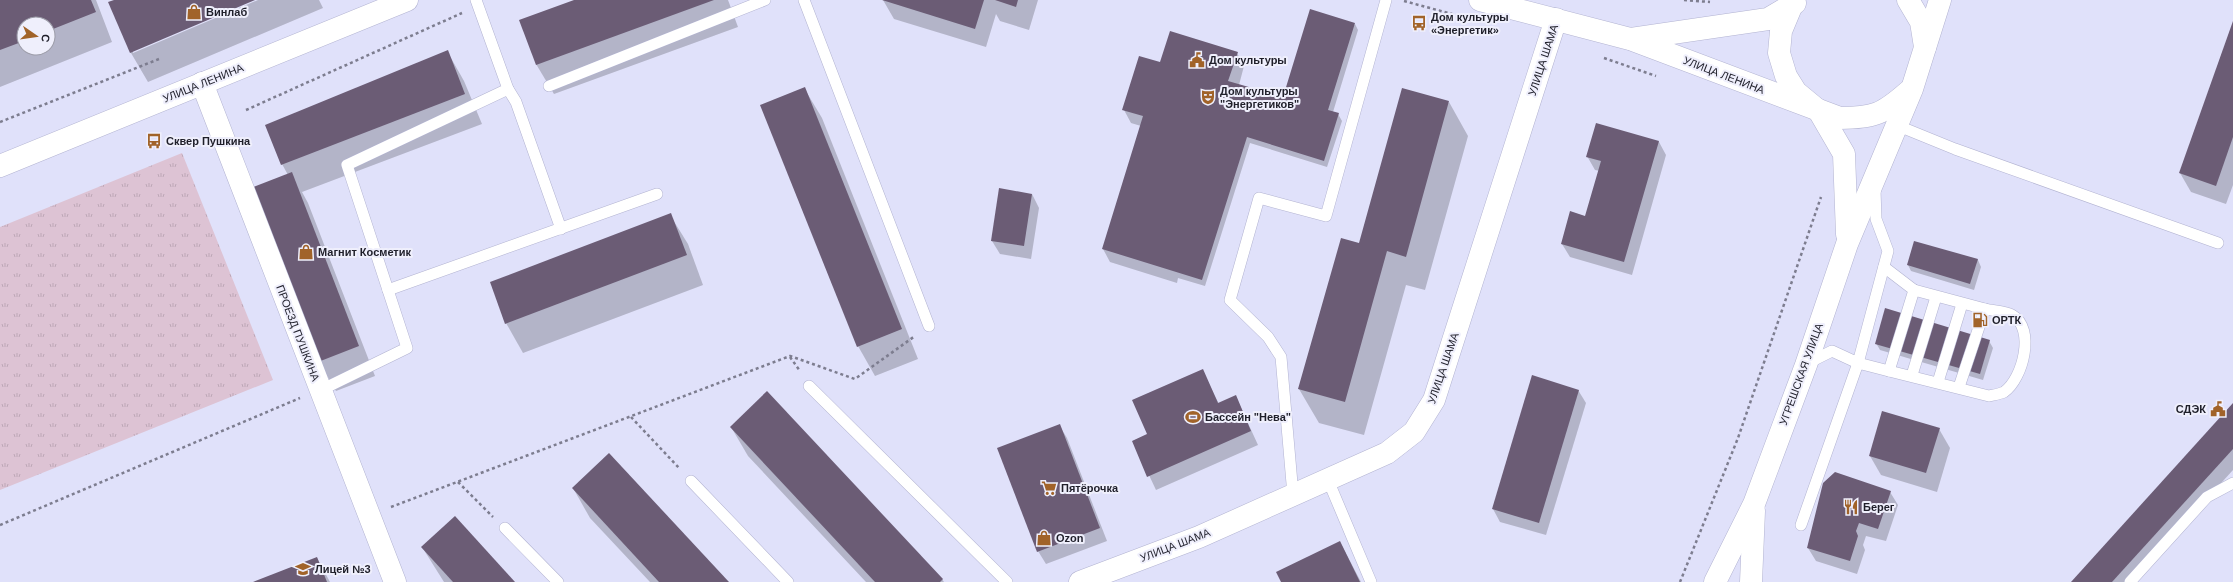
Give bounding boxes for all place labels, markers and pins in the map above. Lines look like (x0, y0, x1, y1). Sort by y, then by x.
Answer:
shop icon: Винлаб (185, 3, 203, 21)
place label: Винлаб (206, 6, 247, 18)
place label: Дом культуры «Энергетик» (1431, 11, 1509, 36)
bus stop icon: Дом культуры «Энергетик» (1410, 14, 1428, 32)
public building icon: Дом культуры (1188, 51, 1206, 69)
place label: Дом культуры (1209, 54, 1287, 66)
place label: Дом культуры "Энергетиков" (1220, 85, 1299, 110)
theatre icon: Дом культуры "Энергетиков" (1199, 88, 1217, 106)
bus stop icon: Сквер Пушкина (145, 132, 163, 150)
place label: Сквер Пушкина (166, 135, 251, 147)
shop icon: Магнит Косметик (297, 243, 315, 261)
place label: Магнит Косметик (318, 246, 412, 258)
fuel station icon: ОРТК (1971, 311, 1989, 329)
place label: ОРТК (1992, 314, 2021, 326)
public building icon: СДЭК (2209, 400, 2227, 418)
place label: СДЭК (2176, 403, 2206, 415)
sports icon: Бассейн "Нева" (1184, 408, 1202, 426)
place label: Бассейн "Нева" (1205, 411, 1291, 423)
supermarket icon: Пятёрочка (1040, 479, 1058, 497)
place label: Пятёрочка (1061, 482, 1119, 494)
restaurant icon: Берег (1842, 498, 1860, 516)
place label: Берег (1863, 501, 1895, 513)
shop icon: Ozon (1035, 529, 1053, 547)
place label: Ozon (1056, 532, 1084, 544)
school or university icon: Лицей №3 (294, 560, 312, 578)
place label: Лицей №3 (315, 563, 371, 575)

